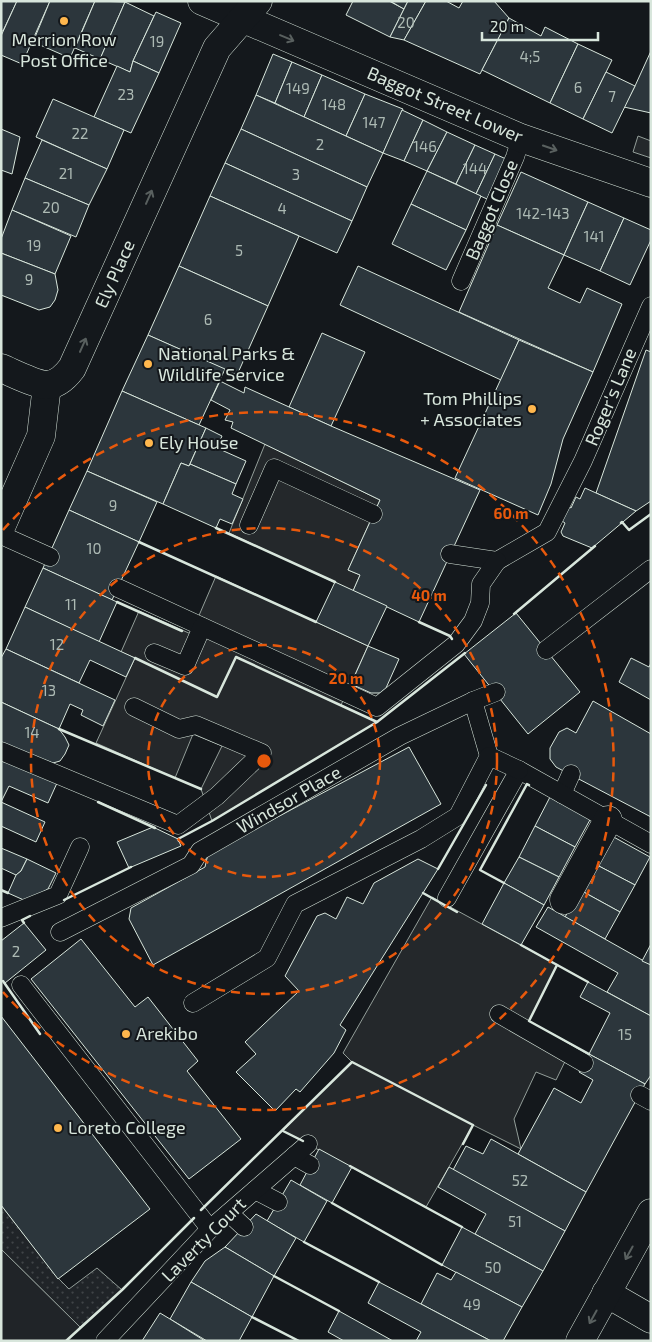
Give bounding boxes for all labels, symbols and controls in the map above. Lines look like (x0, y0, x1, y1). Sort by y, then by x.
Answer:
scale bar (482, 10, 598, 42)
house number: 20 (397, 13, 415, 31)
marker: Merrion Row Post Office (58, 15, 70, 27)
text: 20 m (490, 17, 524, 35)
place label: Merrion Row Post Office (11, 28, 117, 71)
house number: 19 (150, 32, 164, 50)
one-way arrow (279, 34, 294, 44)
house number: 4;5 (520, 47, 540, 65)
street label: Baggot Street Lower (364, 61, 527, 147)
house number: 6 (574, 78, 582, 96)
house number: 149 (286, 79, 310, 97)
house number: 23 (118, 85, 134, 103)
house number: 7 (608, 87, 616, 105)
house number: 148 (322, 95, 346, 113)
house number: 147 (363, 113, 386, 131)
house number: 22 (72, 124, 88, 142)
house number: 2 (316, 135, 324, 153)
house number: 146 (413, 137, 437, 155)
one-way arrow (542, 144, 557, 153)
street label: Baggot Close (460, 156, 522, 263)
house number: 144 (463, 159, 487, 177)
house number: 21 (59, 164, 73, 182)
house number: 3 (292, 165, 300, 183)
one-way arrow (145, 189, 155, 204)
house number: 20 (42, 198, 60, 216)
house number: 4 (277, 199, 287, 217)
house number: 142-143 (516, 204, 570, 222)
house number: 141 (583, 227, 605, 245)
house number: 19 (27, 236, 41, 254)
street label: Ely Place (89, 236, 139, 311)
house number: 5 (235, 241, 243, 259)
house number: 9 (25, 270, 33, 288)
house number: 6 (204, 310, 212, 328)
one-way arrow (78, 338, 88, 353)
place label: National Parks & Wildlife Service (158, 342, 295, 385)
street label: Roger's Lane (580, 344, 641, 449)
marker: National Parks & Wildlife Service (142, 358, 154, 370)
place label: Tom Phillips + Associates (420, 387, 522, 430)
marker: Tom Phillips + Associates (526, 403, 538, 415)
place label: Ely House (159, 431, 239, 453)
marker: Ely House (143, 437, 155, 449)
house number: 9 (109, 496, 117, 514)
text: 60 m (494, 504, 528, 522)
house number: 10 (86, 539, 102, 557)
text: 40 m (411, 586, 447, 604)
house number: 11 (65, 595, 77, 613)
house number: 12 (50, 635, 64, 653)
text: 20 m (329, 669, 363, 687)
house number: 13 (42, 681, 56, 699)
house number: 14 (24, 723, 40, 741)
centre of rings (255, 752, 273, 770)
street label: Windsor Place (232, 760, 345, 838)
house number: 2 (12, 942, 20, 960)
place label: Arekibo (136, 1022, 198, 1044)
house number: 15 (618, 1025, 632, 1043)
marker: Arekibo (120, 1028, 132, 1040)
place label: Loreto College (68, 1116, 186, 1138)
marker: Loreto College (52, 1122, 64, 1134)
house number: 52 (512, 1171, 528, 1189)
street label: Laverty Court (157, 1192, 250, 1286)
house number: 51 (508, 1212, 522, 1230)
one-way arrow (623, 1245, 633, 1259)
house number: 50 (484, 1258, 502, 1276)
house number: 49 (463, 1295, 481, 1313)
one-way arrow (588, 1309, 598, 1324)

